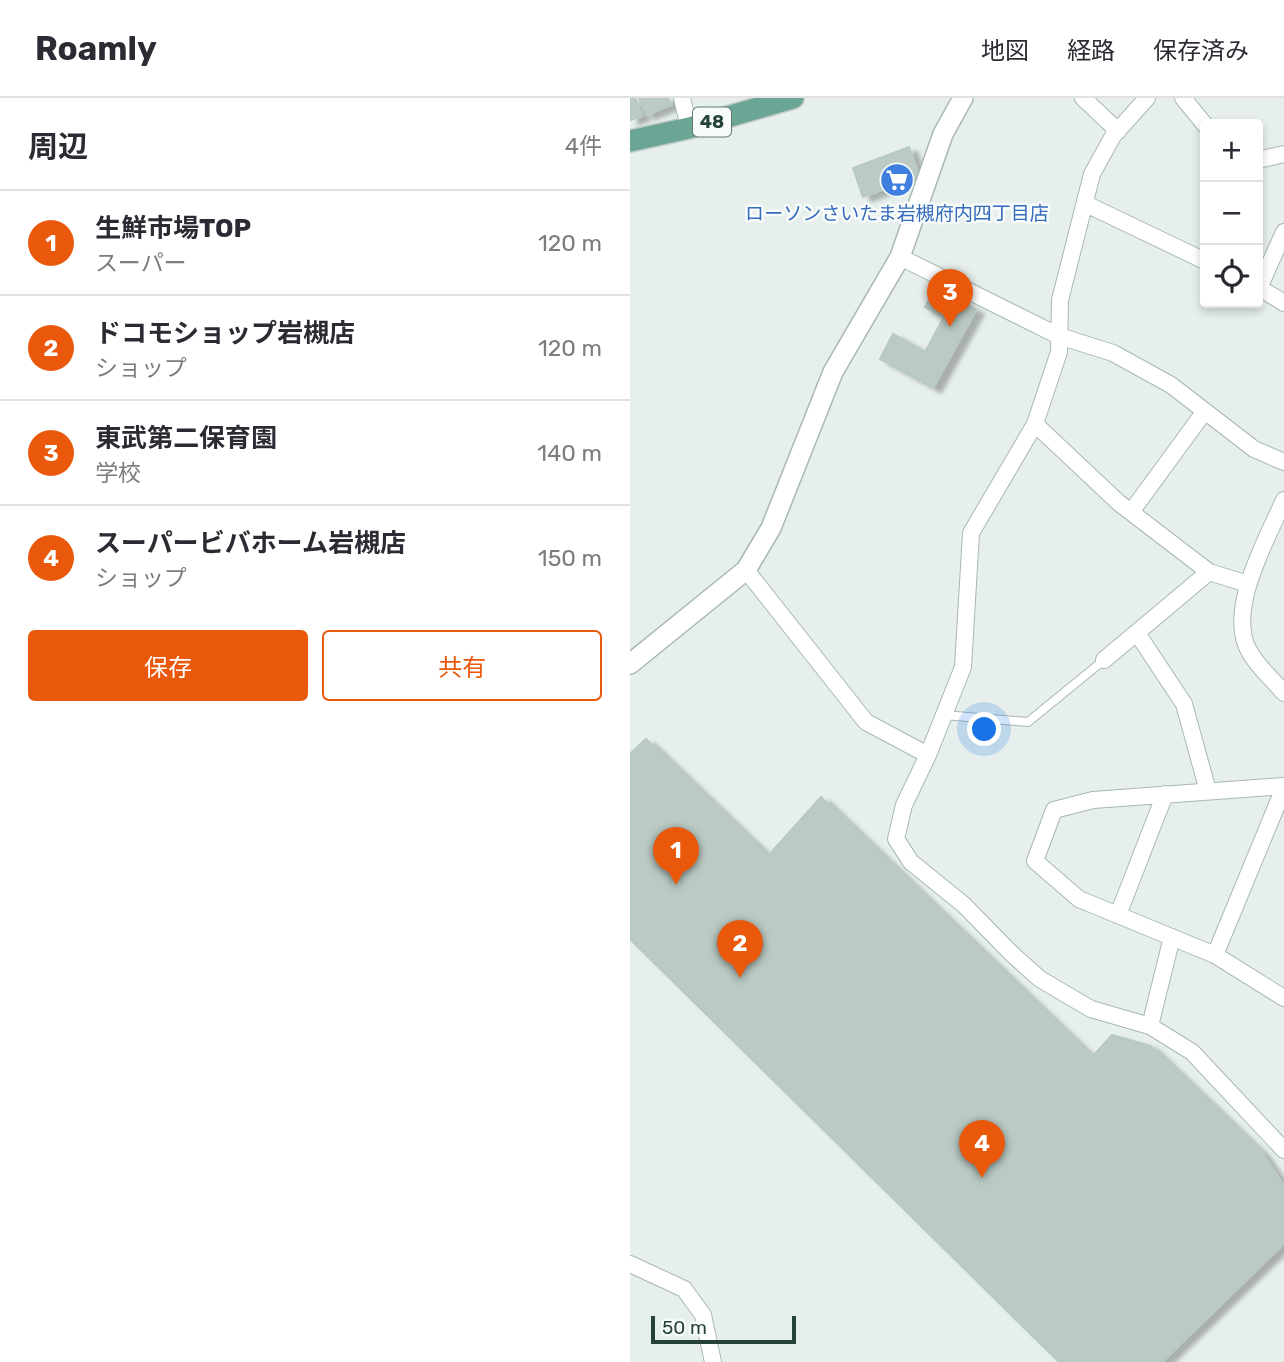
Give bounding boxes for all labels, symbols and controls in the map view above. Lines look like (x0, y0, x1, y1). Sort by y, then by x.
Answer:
text: Roamly (35, 29, 157, 68)
text: 地図 (981, 37, 1029, 65)
text: 経路 (1067, 37, 1115, 65)
text: 保存済み (1153, 37, 1249, 65)
road number: 48 (693, 107, 731, 136)
map controls (1200, 119, 1263, 308)
button: + (1200, 119, 1263, 182)
text: 周辺 (28, 129, 88, 165)
text: 4件 (565, 132, 602, 160)
supermarket icon: ローソンさいたま岩槻府内四丁目店 (878, 161, 916, 199)
button: − (1200, 182, 1263, 245)
place label: ローソンさいたま岩槻府内四丁目店 (745, 202, 1049, 225)
text: 生鮮市場TOP (95, 213, 251, 244)
text: 1 (45, 229, 57, 257)
text: 120 m (538, 229, 602, 257)
button: locate (1200, 245, 1263, 308)
text: スーパー (95, 249, 187, 277)
pin: 3 (927, 269, 973, 327)
text: ドコモショップ岩槻店 (95, 318, 355, 349)
text: 2 (44, 334, 58, 362)
text: 120 m (538, 334, 602, 362)
text: ショップ (95, 354, 187, 382)
text: 東武第二保育園 (95, 423, 277, 454)
text: 3 (43, 439, 59, 467)
text: 140 m (537, 439, 602, 467)
text: 学校 (95, 459, 141, 487)
text: スーパービバホーム岩槻店 (95, 528, 406, 559)
text: 4 (43, 544, 59, 572)
text: 150 m (538, 544, 602, 572)
text: ショップ (95, 564, 187, 592)
button: 保存 (28, 630, 308, 701)
button: 共有 (322, 630, 602, 701)
your location (967, 712, 1001, 746)
pin: 1 (653, 827, 699, 885)
pin: 2 (717, 920, 763, 978)
pin: 4 (959, 1120, 1005, 1178)
scale bar (651, 1313, 796, 1345)
text: 50 m (662, 1316, 707, 1339)

